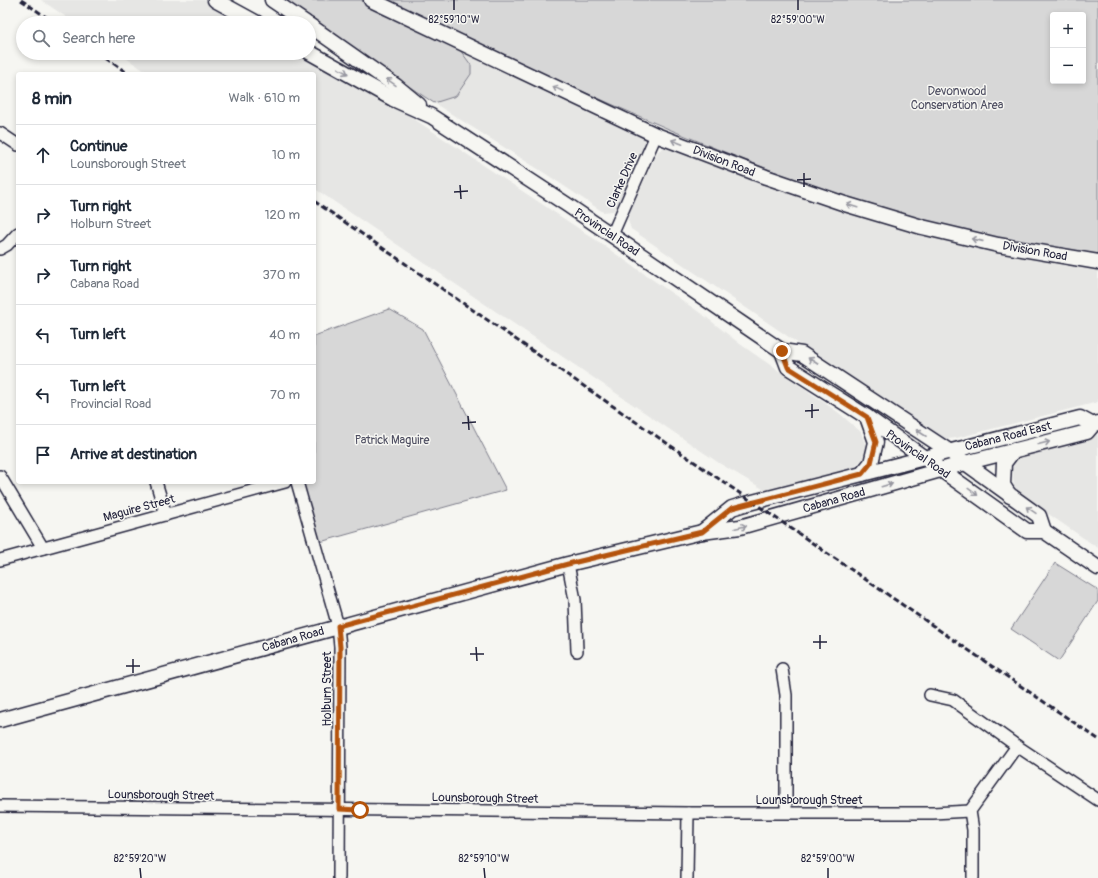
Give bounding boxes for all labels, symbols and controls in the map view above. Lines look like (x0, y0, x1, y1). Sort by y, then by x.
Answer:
map controls (1050, 12, 1086, 84)
button: + (1050, 12, 1086, 48)
text: 82°59'10"W (429, 14, 480, 26)
text: 82°59'00"W (771, 14, 825, 26)
search box (16, 16, 316, 60)
icon: search (30, 27, 52, 49)
text: Search here (62, 29, 135, 48)
button: − (1050, 48, 1086, 84)
one-way arrow (337, 68, 349, 76)
one-way arrow (385, 78, 396, 86)
park label: Devonwood Conservation Area (911, 84, 1004, 113)
one-way arrow (553, 85, 565, 92)
text: 8 min (32, 88, 72, 109)
text: Walk · 610 m (229, 90, 300, 106)
text: Continue (70, 137, 128, 156)
one-way arrow (671, 138, 683, 146)
street label: Division Road (690, 143, 757, 180)
icon: ahead (32, 144, 54, 166)
text: 10 m (272, 147, 300, 163)
street label: Clarke Drive (604, 150, 641, 210)
text: Lounsborough Street (70, 156, 186, 172)
text: Turn right (70, 197, 131, 216)
one-way arrow (845, 202, 858, 209)
icon: right (32, 204, 54, 226)
street label: Provincial Road (571, 205, 642, 260)
text: 120 m (264, 207, 300, 223)
text: Holburn Street (70, 216, 151, 232)
one-way arrow (971, 235, 984, 243)
street label: Division Road (1001, 238, 1069, 265)
text: Turn right (70, 257, 131, 276)
icon: right (32, 264, 54, 286)
text: 370 m (263, 267, 300, 283)
text: Cabana Road (70, 276, 139, 292)
icon: left (32, 324, 54, 346)
text: Turn left (70, 325, 126, 344)
text: 40 m (269, 327, 300, 343)
route end (773, 342, 791, 360)
one-way arrow (808, 357, 819, 365)
text: Turn left (70, 377, 126, 396)
icon: left (32, 384, 54, 406)
text: 70 m (270, 387, 300, 403)
text: Provincial Road (70, 396, 151, 412)
street label: Cabana Road East (963, 418, 1053, 454)
street label: Provincial Road (883, 427, 953, 482)
one-way arrow (916, 429, 927, 437)
park label: Patrick Maguire (355, 433, 429, 448)
one-way arrow (1037, 438, 1050, 446)
icon: arrive (32, 444, 54, 466)
text: Arrive at destination (70, 445, 197, 464)
one-way arrow (880, 481, 893, 488)
street label: Cabana Road (801, 484, 867, 517)
one-way arrow (967, 488, 978, 497)
street label: Maguire Street (102, 492, 177, 525)
one-way arrow (1026, 506, 1037, 514)
one-way arrow (734, 522, 747, 530)
street label: Cabana Road (260, 623, 326, 656)
street label: Holburn Street (320, 651, 335, 727)
street label: Lounsborough Street (107, 787, 215, 804)
street label: Lounsborough Street (431, 790, 539, 807)
street label: Lounsborough Street (756, 793, 863, 808)
route start (351, 801, 369, 819)
text: 82°59'20"W (114, 853, 167, 865)
text: 82°59'10"W (459, 853, 510, 865)
text: 82°59'00"W (801, 853, 855, 865)

